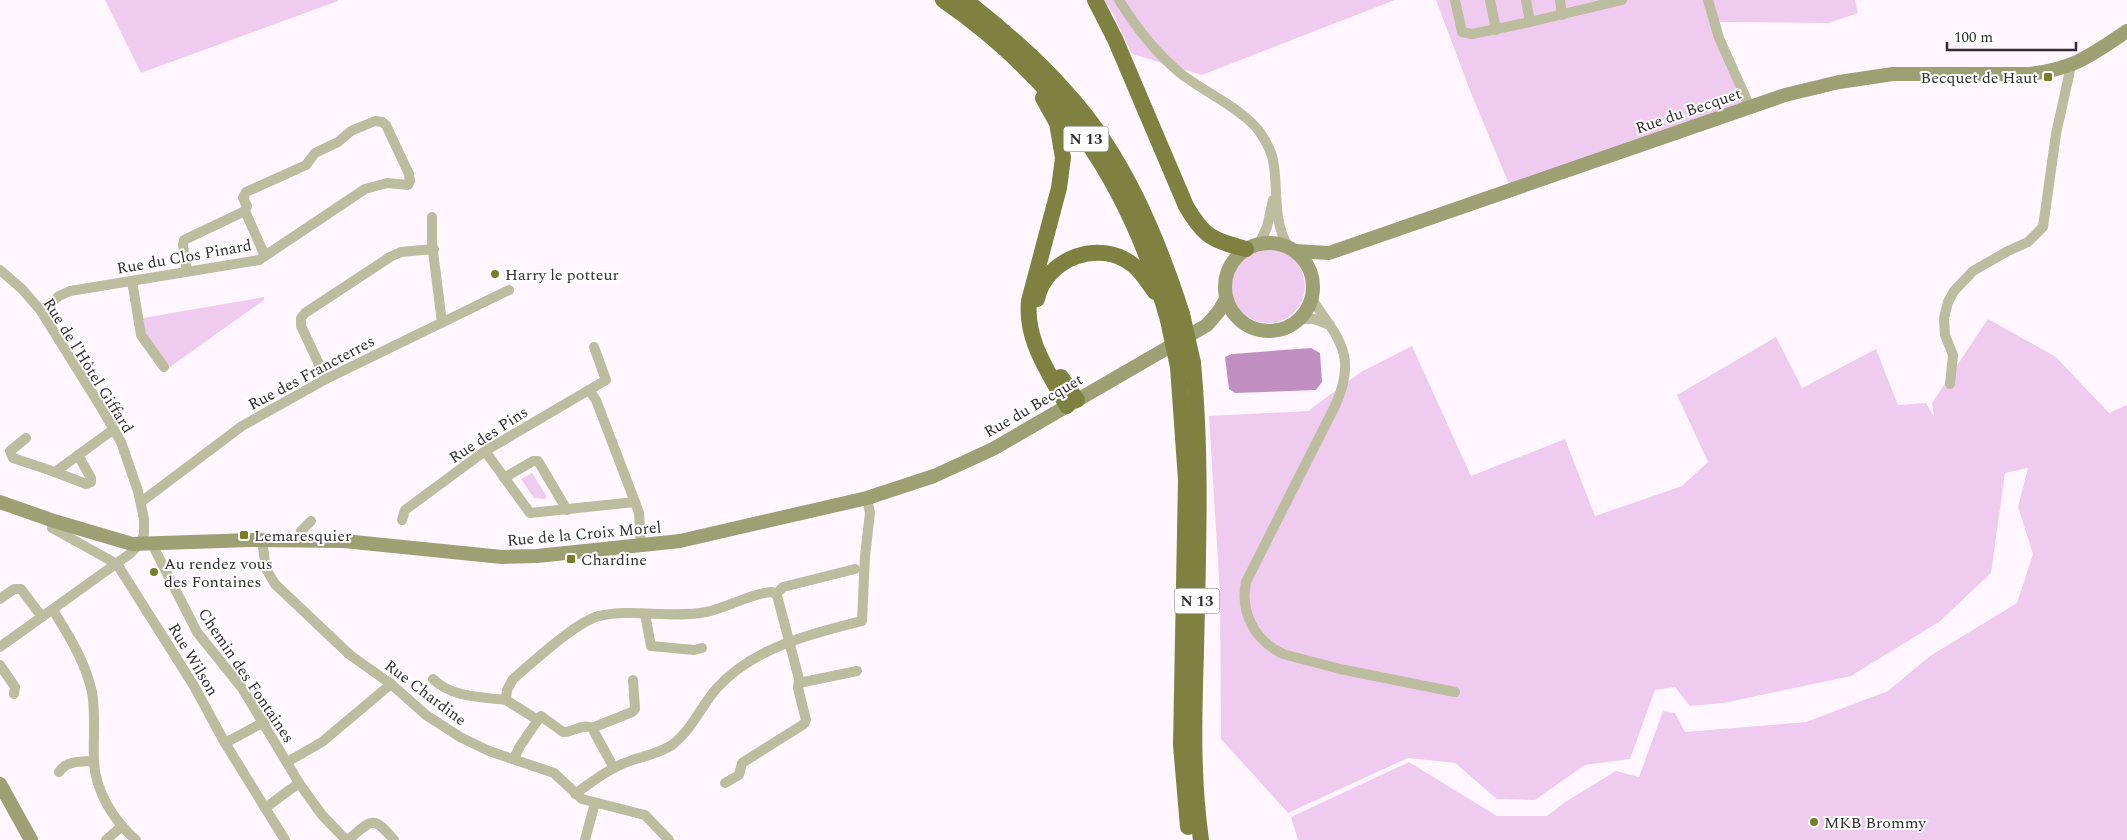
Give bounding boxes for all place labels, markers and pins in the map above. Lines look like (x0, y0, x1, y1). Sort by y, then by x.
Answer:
place label: Becquet de Haut (1920, 66, 2038, 90)
marker: Becquet de Haut (2042, 71, 2054, 83)
place label: Harry le potteur (505, 263, 619, 287)
marker: Harry le potteur (489, 268, 501, 280)
place label: Lemaresquier (254, 524, 351, 548)
marker: Lemaresquier (238, 529, 250, 541)
place label: Chardine (581, 548, 647, 572)
place label: Au rendez vous des Fontaines (164, 552, 273, 594)
marker: Chardine (565, 553, 577, 565)
marker: Au rendez vous des Fontaines (148, 566, 160, 578)
place label: MKB Brommy (1824, 811, 1927, 835)
marker: MKB Brommy (1808, 816, 1820, 828)

